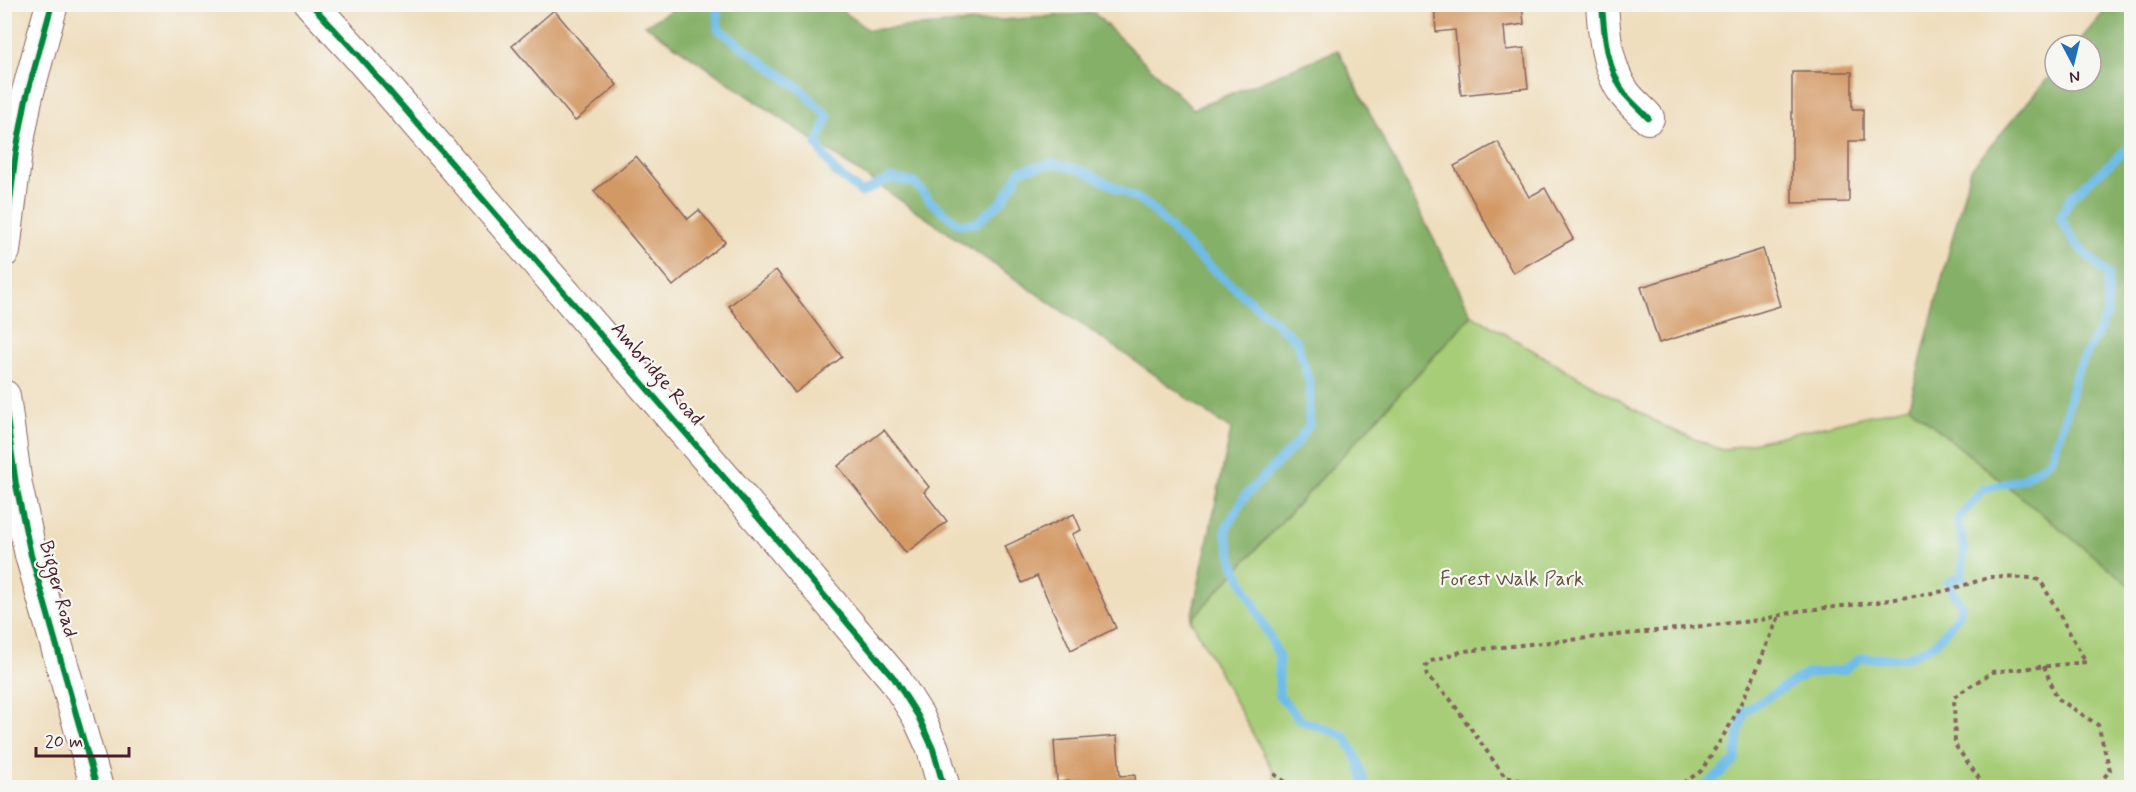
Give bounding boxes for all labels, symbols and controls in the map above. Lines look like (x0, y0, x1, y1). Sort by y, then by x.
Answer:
north arrow (2043, 33, 2103, 93)
text: N (2068, 65, 2081, 87)
street label: Ambridge Road (603, 316, 710, 433)
street label: Bigger Road (30, 538, 84, 641)
park label: Forest Walk Park (1440, 566, 1584, 593)
scale bar (36, 720, 129, 758)
text: 20 m (45, 730, 83, 754)

